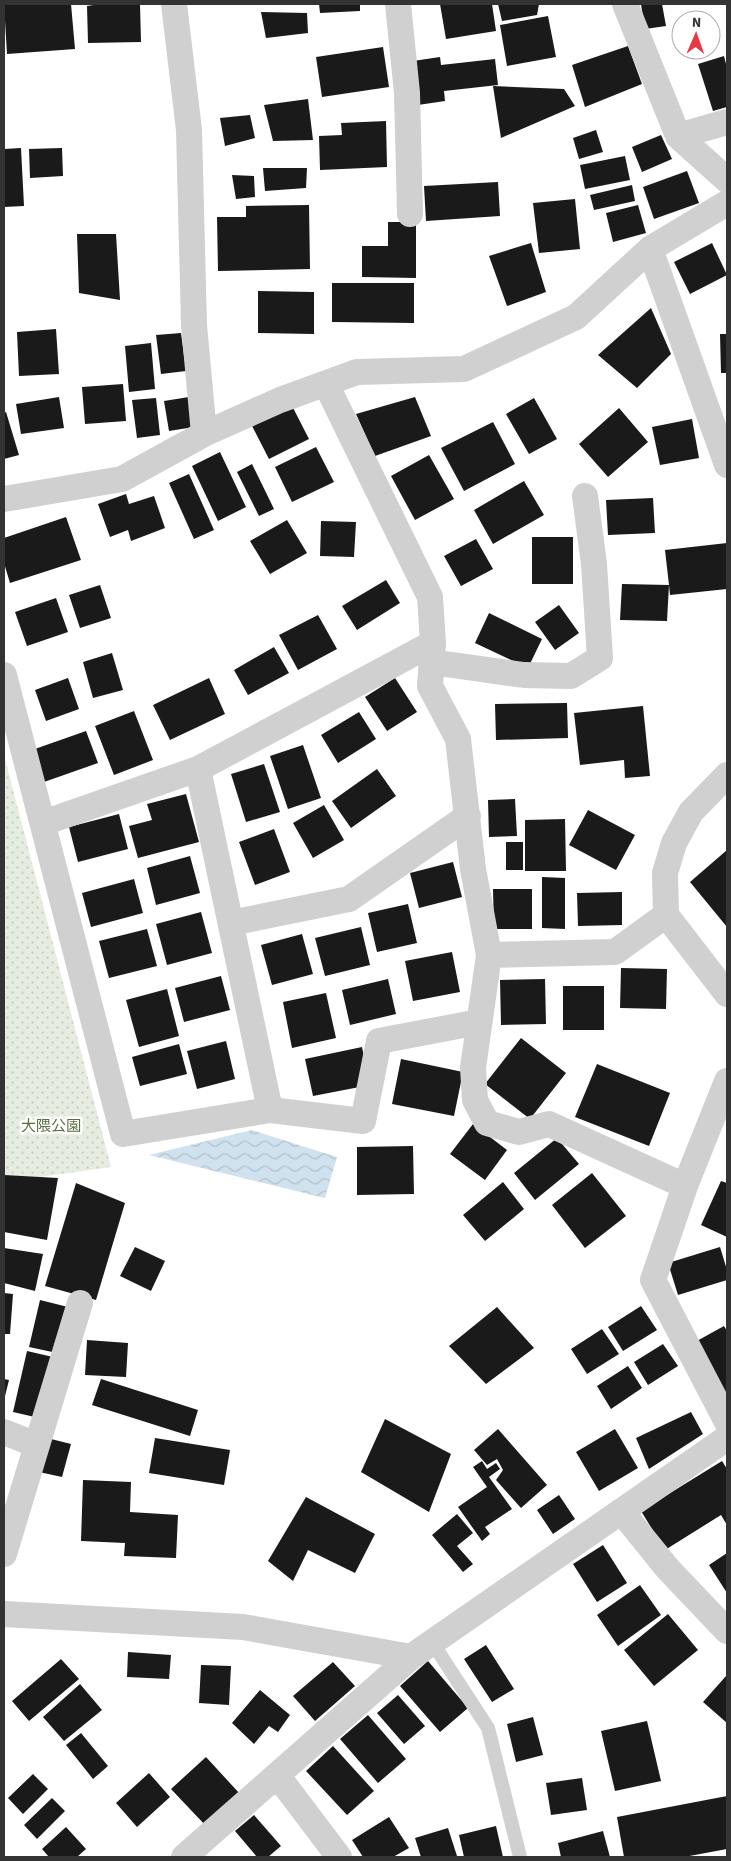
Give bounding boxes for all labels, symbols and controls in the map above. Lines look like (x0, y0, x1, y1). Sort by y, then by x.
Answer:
north arrow (671, 10, 721, 60)
text: N (691, 13, 701, 33)
park label: 大隈公園 (21, 1116, 81, 1137)

